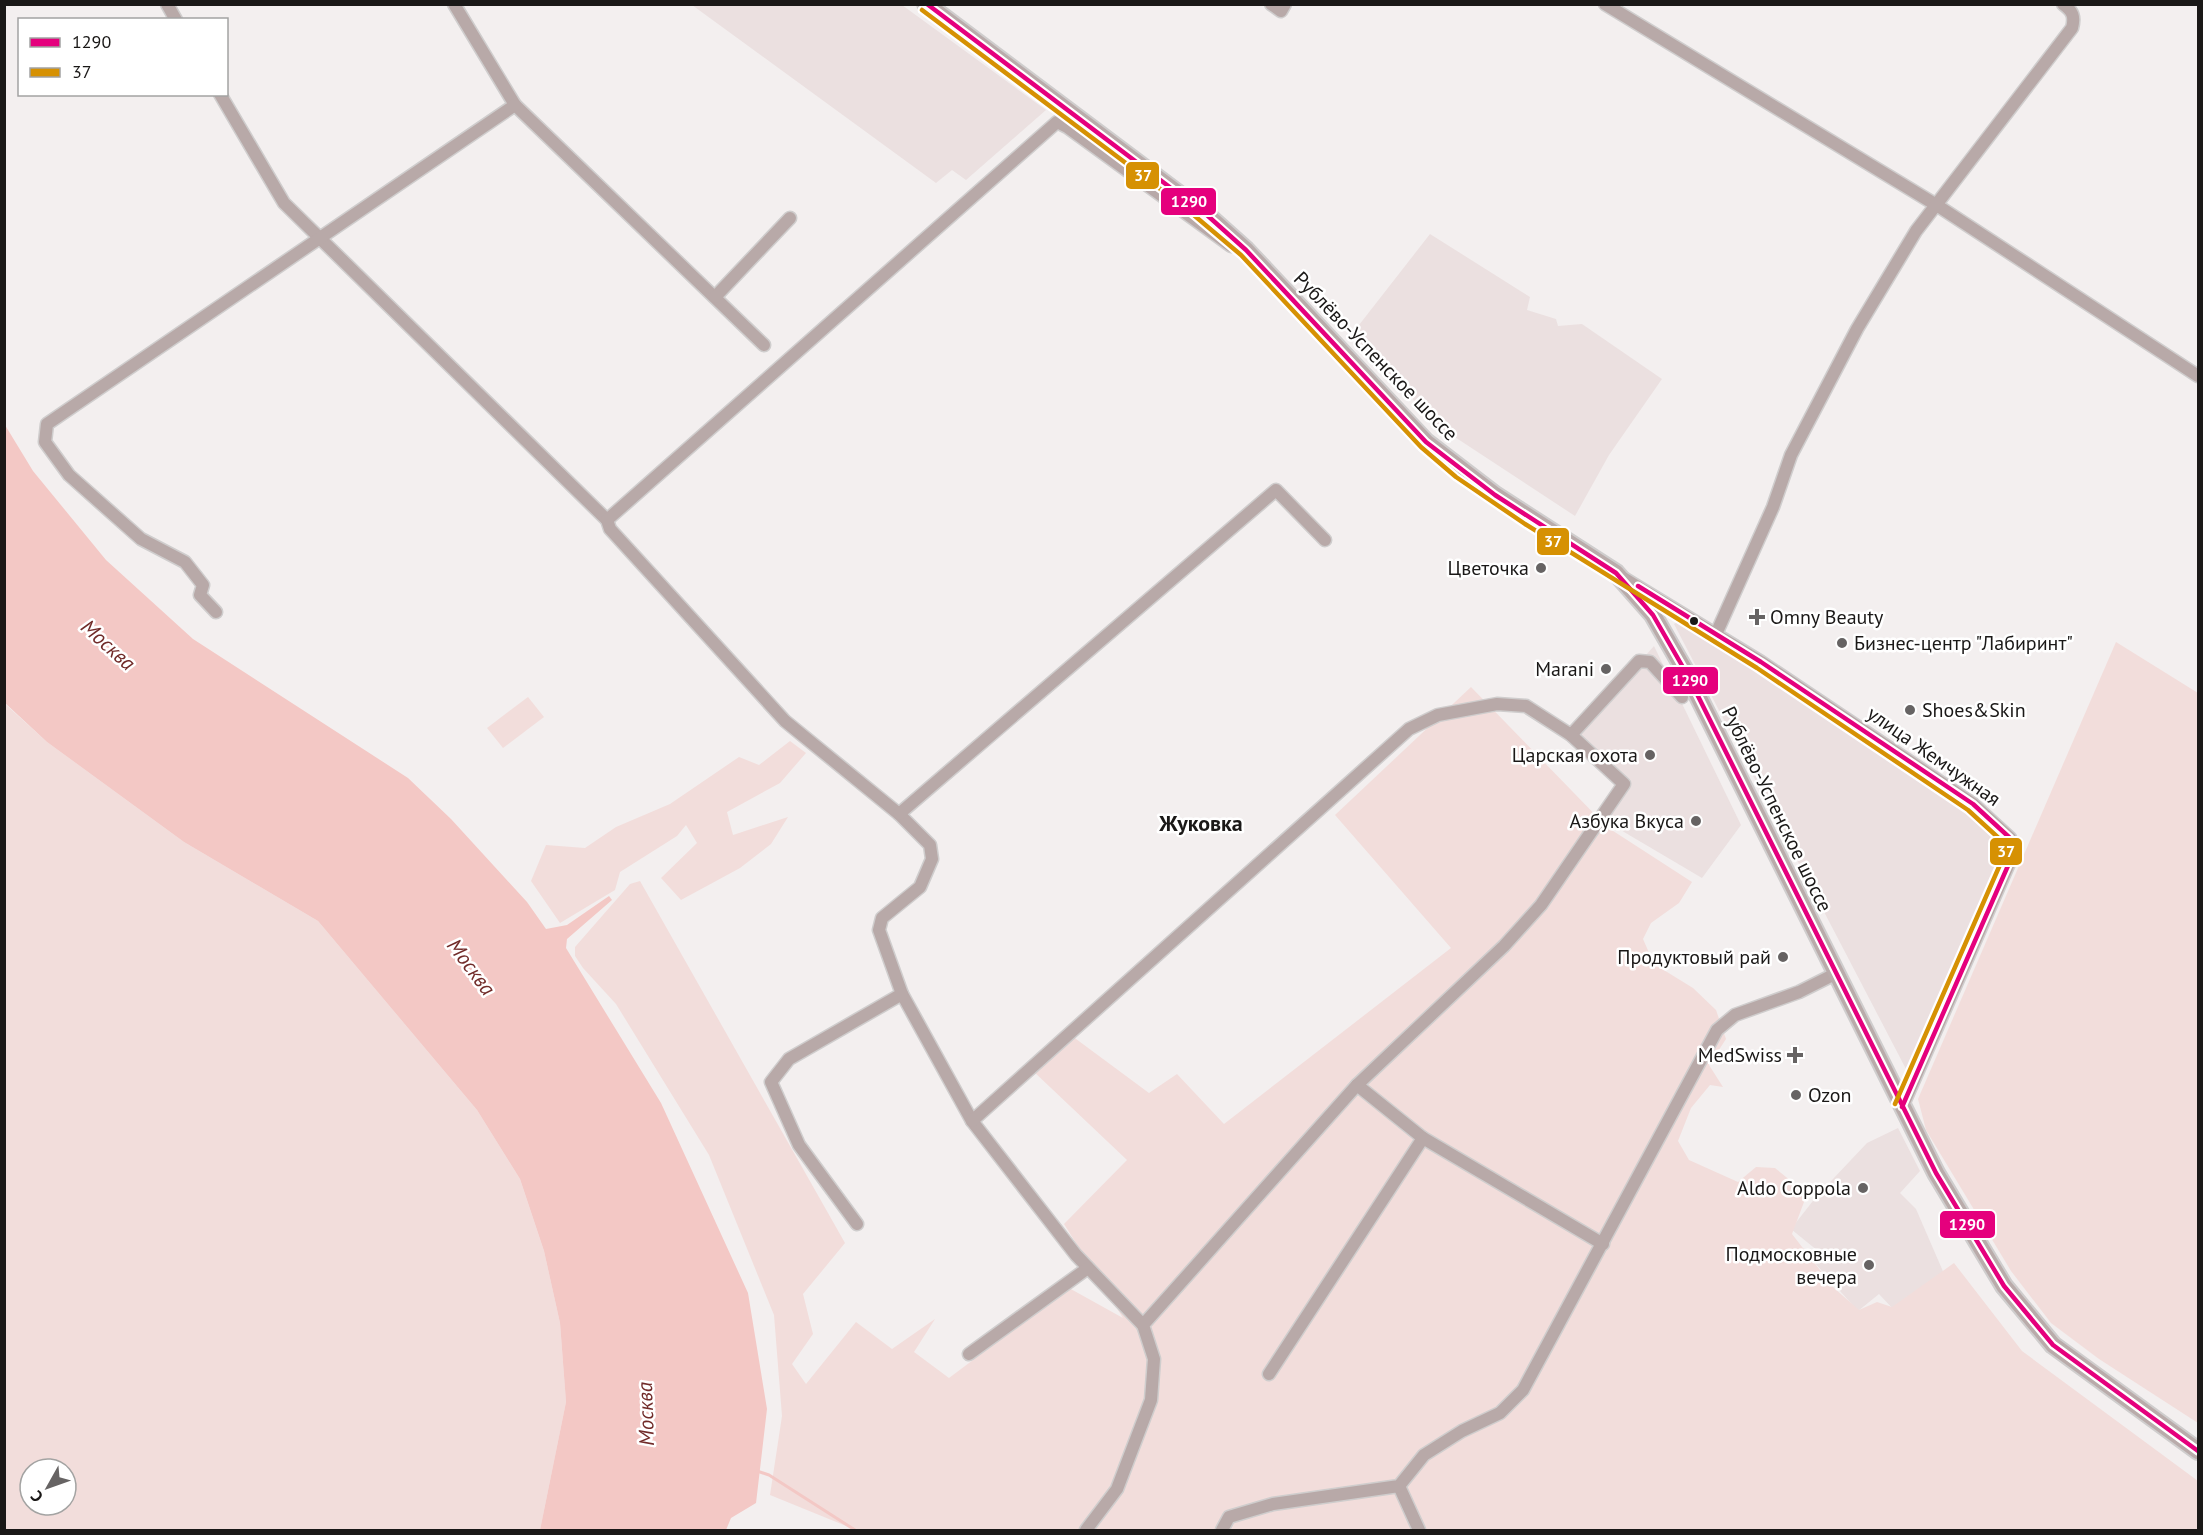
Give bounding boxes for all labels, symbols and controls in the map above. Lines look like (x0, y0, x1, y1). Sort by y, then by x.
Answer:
legend (18, 18, 228, 96)
text: 1290 (72, 30, 111, 53)
text: 37 (72, 60, 92, 83)
line badge: 37 (1125, 161, 1160, 190)
text: 37 (1134, 165, 1152, 185)
line badge: 1290 (1160, 187, 1217, 216)
text: 1290 (1171, 191, 1207, 211)
street label: Рублёво-Успенское шоссе (1288, 266, 1464, 446)
line badge: 37 (1536, 527, 1570, 556)
text: 37 (1544, 531, 1562, 551)
place label: Цветочка (1447, 555, 1529, 581)
marker: Цветочка (1534, 561, 1548, 575)
place label: Omny Beauty (1770, 604, 1884, 630)
marker: Omny Beauty (1748, 608, 1766, 626)
water label: Москва (75, 613, 142, 677)
unlabelled marker (1688, 615, 1700, 627)
place label: Бизнес-центр "Лабиринт" (1854, 630, 2073, 656)
marker: Бизнес-центр "Лабиринт" (1835, 636, 1849, 650)
place label: Marani (1535, 656, 1594, 682)
marker: Marani (1599, 662, 1613, 676)
line badge: 1290 (1662, 666, 1719, 695)
text: 1290 (1672, 670, 1708, 690)
place label: Shoes&Skin (1922, 697, 2026, 723)
street label: улица Жемчужная (1862, 700, 2006, 812)
street label: Рублёво-Успенское шоссе (1716, 702, 1838, 916)
marker: Shoes&Skin (1903, 703, 1917, 717)
place label: Царская охота (1512, 742, 1638, 768)
marker: Царская охота (1643, 748, 1657, 762)
place label: Азбука Вкуса (1569, 808, 1684, 834)
district label: Жуковка (1158, 809, 1243, 837)
marker: Азбука Вкуса (1689, 814, 1703, 828)
line badge: 37 (1989, 837, 2023, 866)
text: 37 (1997, 841, 2015, 861)
water label: Москва (441, 933, 502, 1001)
place label: Продуктовый рай (1617, 944, 1771, 970)
marker: Продуктовый рай (1776, 950, 1790, 964)
place label: MedSwiss (1698, 1042, 1782, 1068)
marker: MedSwiss (1786, 1046, 1804, 1064)
place label: Ozon (1808, 1082, 1852, 1108)
marker: Ozon (1789, 1088, 1803, 1102)
place label: Aldo Coppola (1737, 1175, 1851, 1201)
marker: Aldo Coppola (1856, 1181, 1870, 1195)
line badge: 1290 (1939, 1210, 1996, 1239)
text: 1290 (1949, 1214, 1985, 1234)
place label: Подмосковные вечера (1726, 1241, 1857, 1290)
marker: Подмосковные вечера (1862, 1258, 1876, 1272)
water label: Москва (631, 1381, 660, 1447)
north arrow (18, 1457, 78, 1517)
text: С (26, 1487, 47, 1506)

